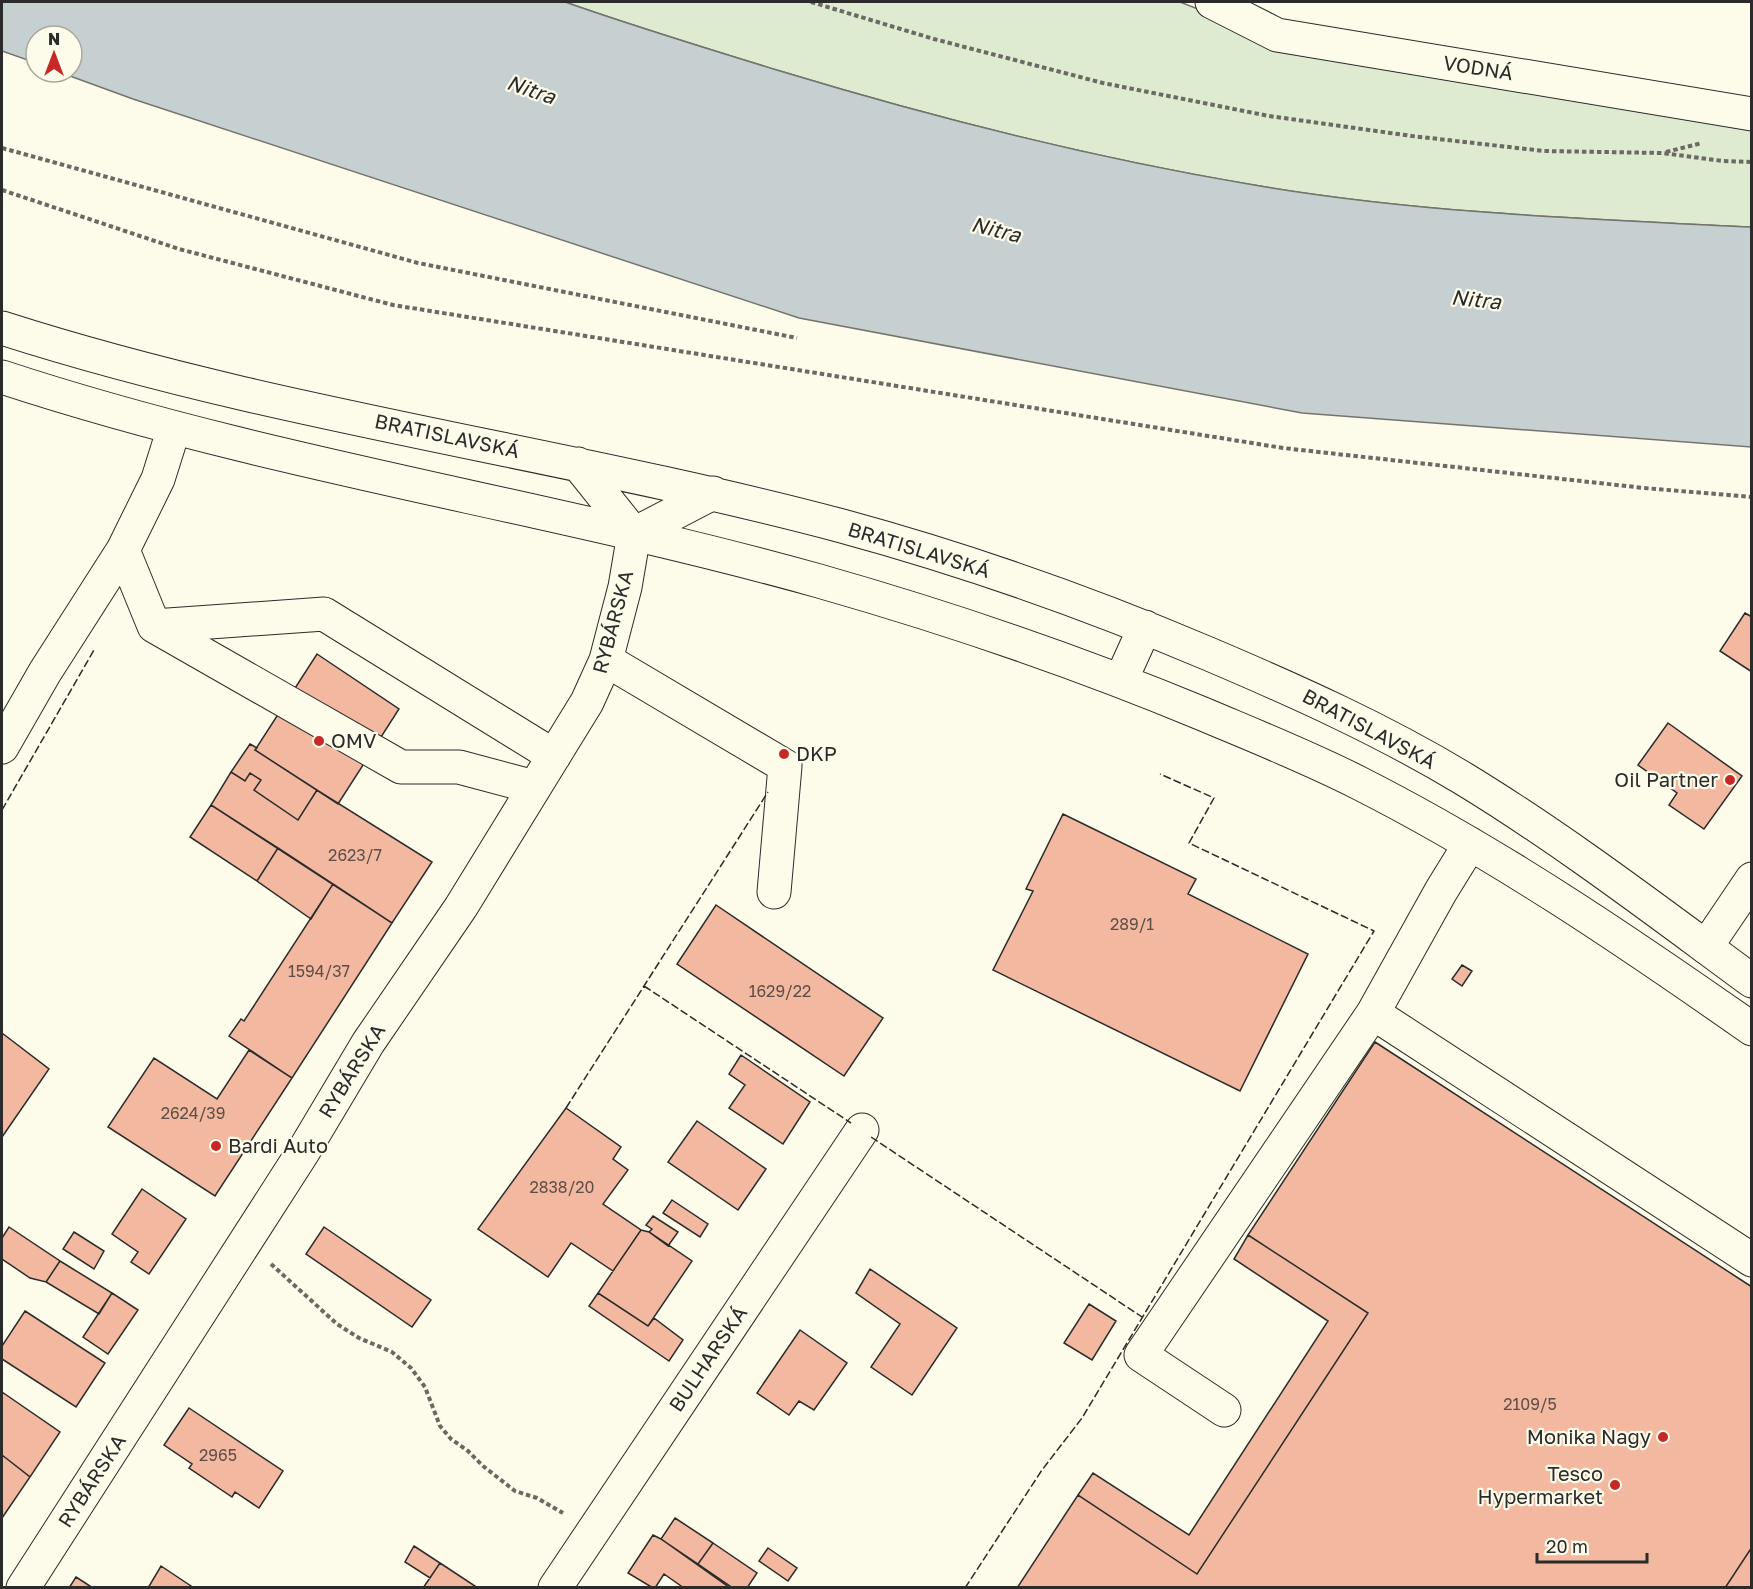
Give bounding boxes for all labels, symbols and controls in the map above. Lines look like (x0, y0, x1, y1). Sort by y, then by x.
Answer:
north arrow (24, 24, 84, 84)
text: N (48, 29, 60, 49)
street label: VODNÁ (1442, 50, 1515, 84)
water label: Nitra (504, 69, 560, 110)
water label: Nitra (969, 210, 1025, 248)
water label: Nitra (1450, 283, 1503, 315)
street label: BRATISLAVSKÁ (373, 408, 522, 462)
street label: BRATISLAVSKÁ (845, 516, 993, 582)
street label: RYBÁRSKA (587, 567, 637, 676)
street label: BRATISLAVSKÁ (1299, 683, 1440, 773)
place label: OMV (331, 728, 376, 752)
marker: OMV (312, 734, 326, 748)
place label: DKP (796, 741, 837, 765)
marker: DKP (777, 747, 791, 761)
place label: Oil Partner (1614, 767, 1718, 791)
marker: Oil Partner (1723, 773, 1737, 787)
house number: 2623/7 (328, 845, 382, 865)
house number: 289/1 (1110, 914, 1154, 934)
house number: 1594/37 (288, 961, 350, 981)
house number: 1629/22 (749, 981, 811, 1001)
street label: RYBÁRSKA (313, 1019, 389, 1122)
house number: 2624/39 (161, 1103, 225, 1123)
place label: Bardi Auto (228, 1133, 328, 1157)
marker: Bardi Auto (209, 1139, 223, 1153)
house number: 2838/20 (529, 1177, 595, 1197)
street label: BULHARSKÁ (663, 1301, 751, 1416)
house number: 2109/5 (1503, 1394, 1557, 1414)
place label: Monika Nagy (1527, 1424, 1651, 1448)
street label: RYBÁRSKA (52, 1429, 130, 1532)
marker: Monika Nagy (1656, 1430, 1670, 1444)
house number: 2965 (199, 1445, 237, 1465)
place label: Tesco Hypermarket (1478, 1461, 1603, 1508)
marker: Tesco Hypermarket (1608, 1478, 1622, 1492)
scale bar (1537, 1526, 1646, 1564)
text: 20 m (1546, 1535, 1588, 1557)

